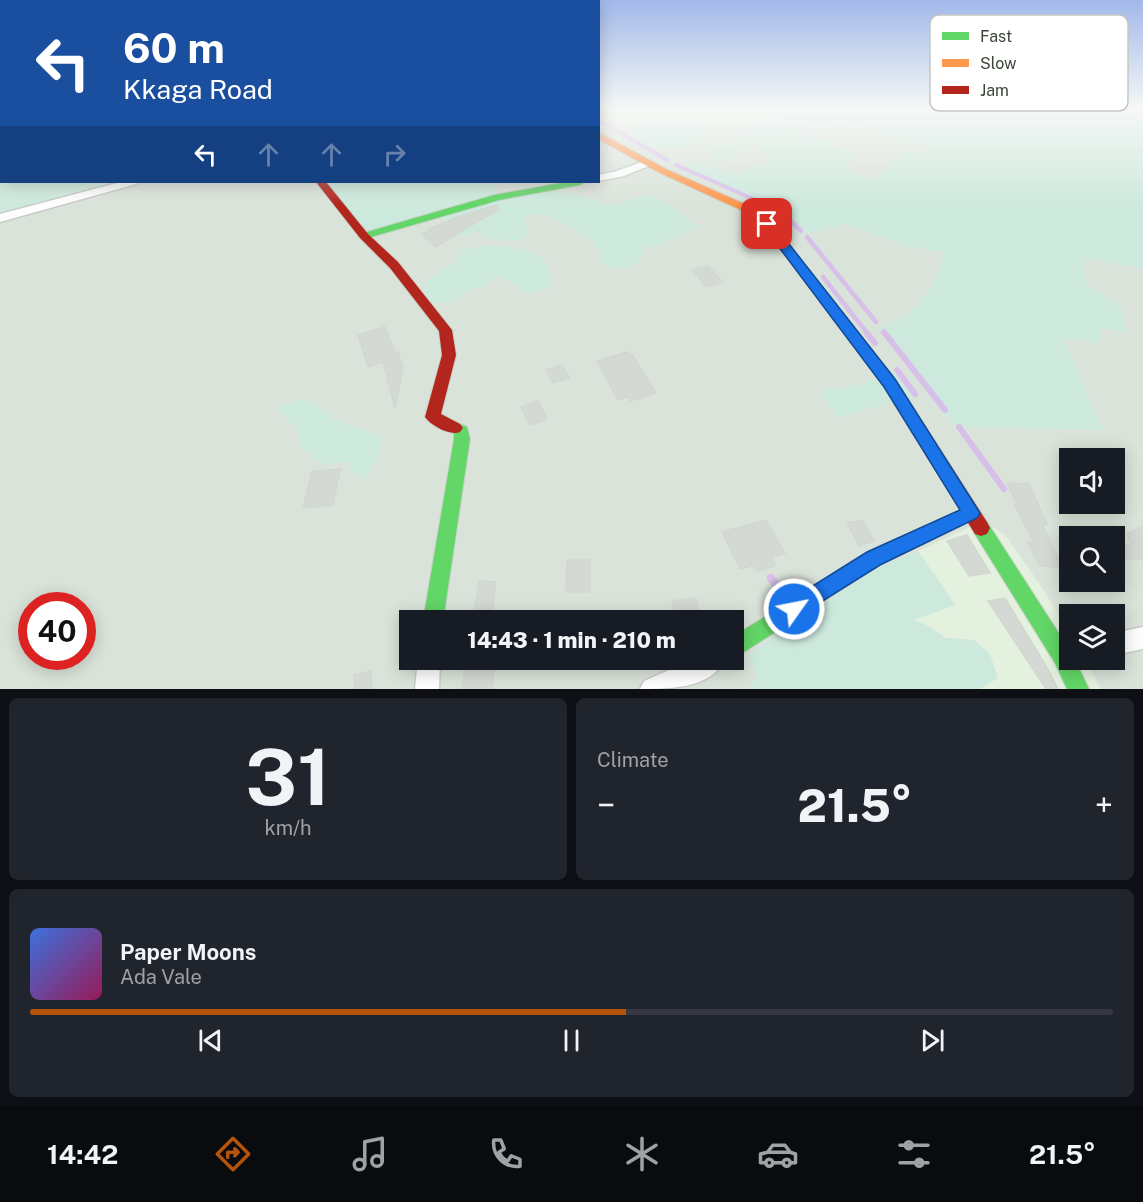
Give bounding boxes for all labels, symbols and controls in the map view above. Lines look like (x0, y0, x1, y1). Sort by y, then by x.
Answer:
legend (930, 15, 1128, 111)
text: 60 m (123, 23, 225, 72)
icon: left (24, 24, 102, 102)
text: Fast (980, 27, 1012, 46)
text: Slow (980, 54, 1017, 73)
text: Kkaga Road (123, 73, 273, 105)
text: Jam (980, 81, 1009, 100)
icon: left (189, 138, 222, 171)
icon: ahead (252, 138, 285, 171)
icon: ahead (315, 138, 348, 171)
icon: right (378, 138, 411, 171)
pin (741, 198, 792, 249)
icon: arrive (750, 207, 783, 240)
map controls (1059, 448, 1125, 670)
button: sound (1059, 448, 1125, 514)
button: search (1059, 526, 1125, 592)
position arrow (762, 577, 826, 641)
speed limit sign: 40 (18, 592, 96, 670)
button: layers (1059, 604, 1125, 670)
text: 14:43 · 1 min · 210 m (467, 627, 676, 653)
text: 31 (245, 731, 331, 823)
text: Climate (597, 748, 669, 772)
text: 21.5° (798, 779, 912, 832)
text: − (597, 786, 615, 824)
text: + (1095, 786, 1113, 824)
text: km/h (264, 816, 312, 840)
text: Paper Moons (120, 939, 256, 965)
text: Ada Vale (120, 965, 202, 989)
icon: previous (194, 1024, 227, 1057)
icon: pause (555, 1024, 588, 1057)
icon: next (916, 1024, 949, 1057)
icon: directions (212, 1133, 254, 1175)
icon: music (349, 1133, 391, 1175)
icon: phone (485, 1133, 527, 1175)
icon: climate (621, 1133, 663, 1175)
icon: car (757, 1133, 799, 1175)
icon: filters (893, 1133, 935, 1175)
text: 14:42 (47, 1138, 118, 1170)
text: 21.5° (1029, 1138, 1096, 1170)

